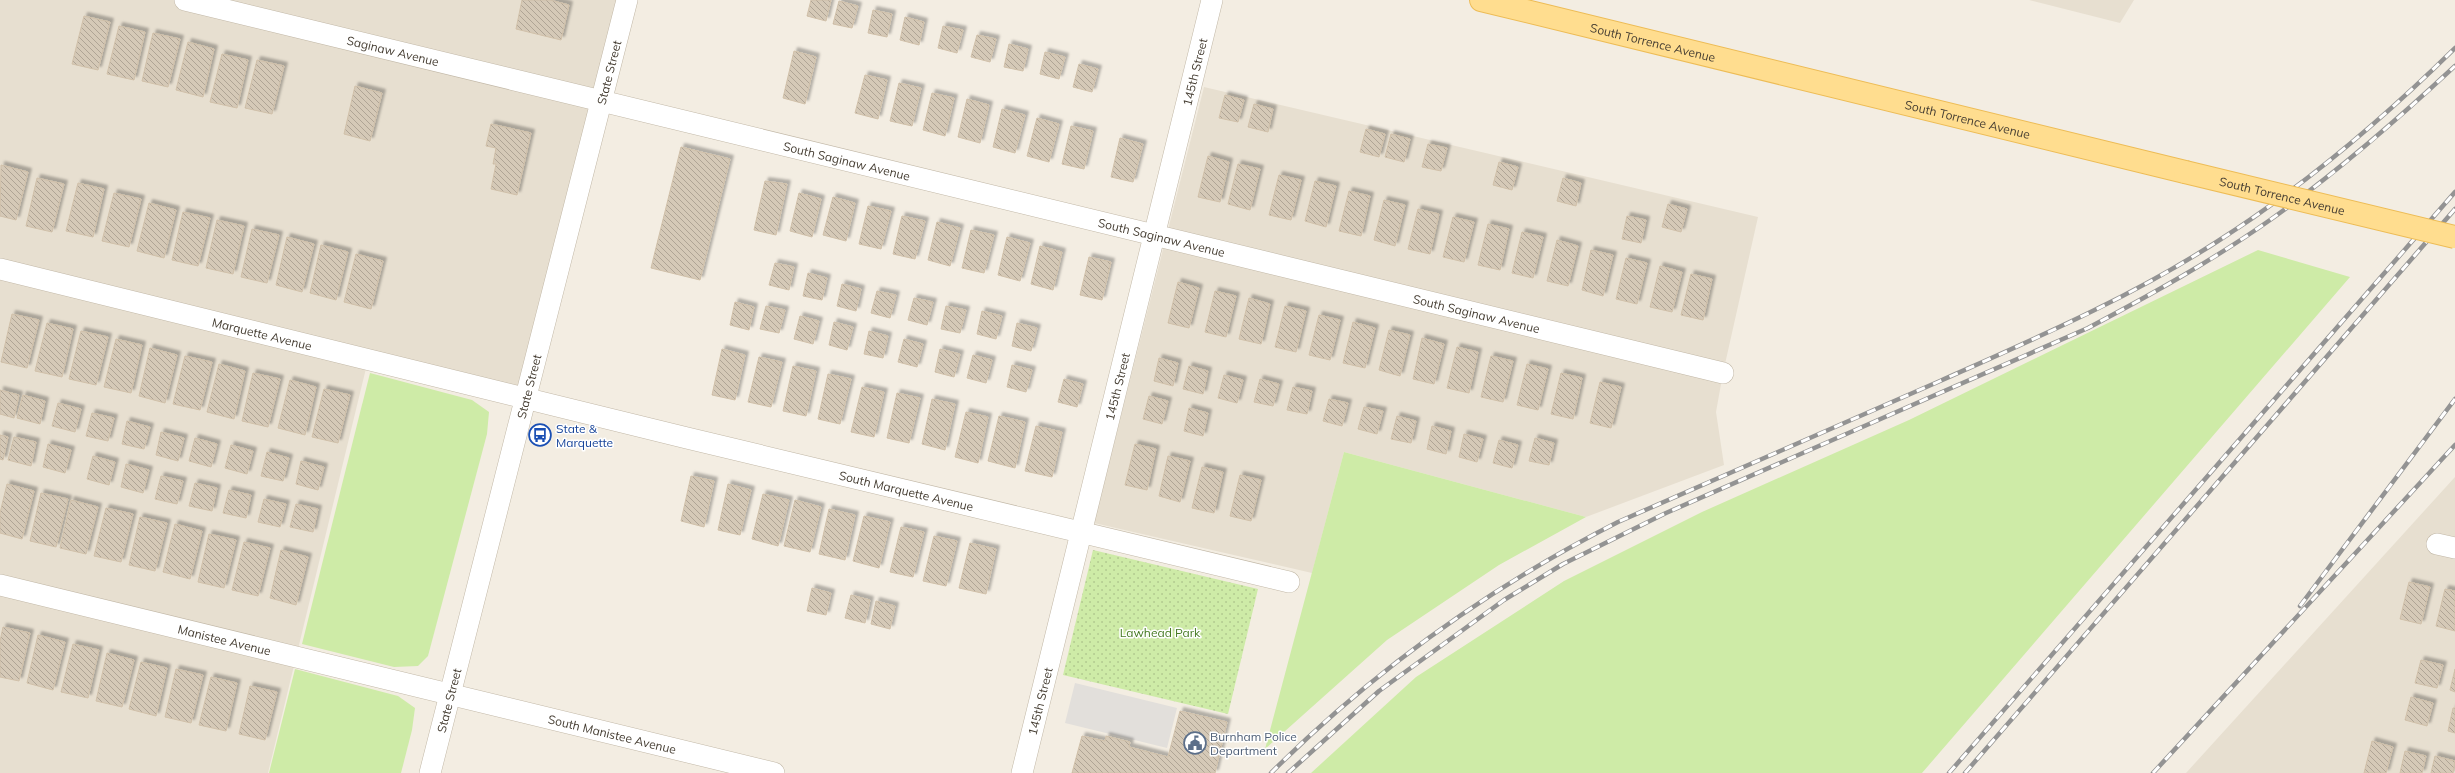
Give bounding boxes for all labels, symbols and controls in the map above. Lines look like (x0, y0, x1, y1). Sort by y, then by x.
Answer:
street label: South Torrence Avenue (1589, 19, 1717, 65)
street label: Saginaw Avenue (345, 32, 441, 69)
street label: 145th Street (1179, 36, 1210, 107)
street label: State Street (593, 39, 624, 106)
street label: South Torrence Avenue (1904, 96, 2032, 141)
street label: South Saginaw Avenue (782, 138, 912, 183)
street label: South Torrence Avenue (2218, 173, 2346, 218)
street label: South Saginaw Avenue (1097, 214, 1227, 259)
street label: South Saginaw Avenue (1412, 291, 1542, 336)
street label: Marquette Avenue (211, 314, 314, 353)
street label: 145th Street (1101, 351, 1133, 422)
street label: State Street (513, 353, 544, 420)
place label: State & Marquette (556, 421, 613, 450)
bus stop icon: State & Marquette (527, 422, 553, 448)
street label: South Marquette Avenue (838, 467, 975, 514)
street label: Manistee Avenue (176, 621, 273, 658)
park label: Lawhead Park (1120, 625, 1201, 640)
street label: 145th Street (1024, 666, 1055, 737)
street label: State Street (433, 667, 464, 734)
street label: South Manistee Avenue (547, 711, 678, 756)
place label: Burnham Police Department (1210, 729, 1297, 758)
public building icon: Burnham Police Department (1182, 730, 1208, 756)

